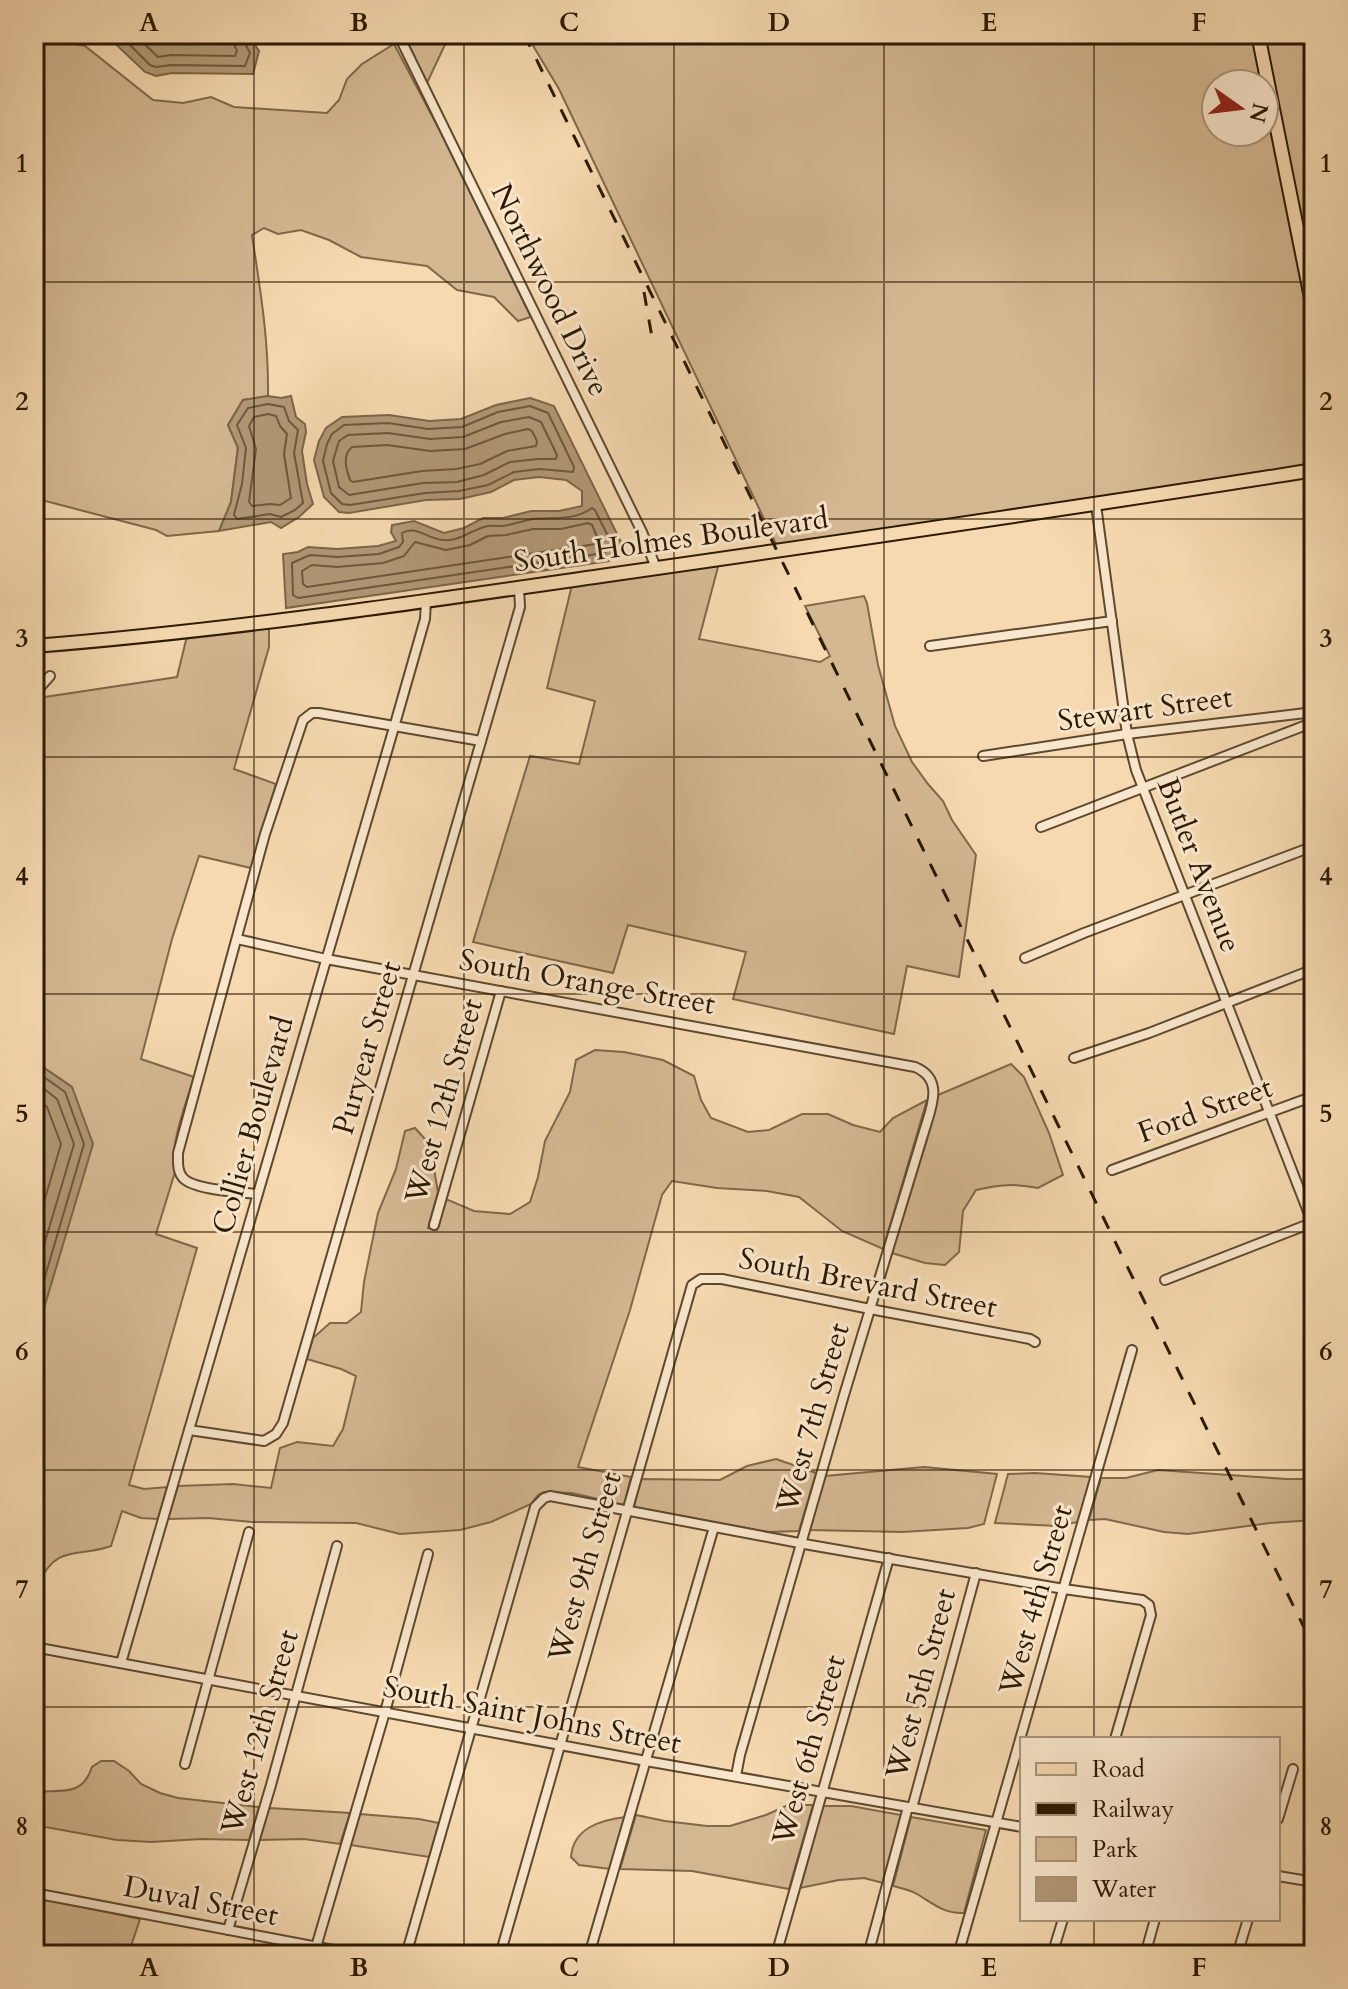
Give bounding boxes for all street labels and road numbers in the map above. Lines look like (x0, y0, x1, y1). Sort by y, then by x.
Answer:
street label: Northwood Drive (481, 177, 619, 403)
street label: South Holmes Boulevard (511, 498, 831, 582)
street label: Stewart Street (1055, 676, 1235, 742)
street label: Butler Avenue (1147, 772, 1251, 958)
street label: South Orange Street (456, 939, 719, 1025)
street label: Puryear Street (323, 956, 411, 1140)
street label: West 12th Street (395, 993, 493, 1209)
street label: Collier Boulevard (202, 1011, 304, 1239)
street label: Ford Street (1132, 1067, 1278, 1153)
street label: South Brevard Street (736, 1238, 1001, 1328)
street label: West 7th Street (766, 1318, 860, 1519)
street label: West 9th Street (538, 1467, 632, 1668)
street label: West 4th Street (989, 1500, 1083, 1701)
street label: West 5th Street (876, 1584, 966, 1785)
street label: West 12th Street (211, 1624, 309, 1840)
street label: West 6th Street (762, 1650, 856, 1851)
street label: South Saint Johns Street (379, 1666, 685, 1764)
street label: Duval Street (120, 1866, 282, 1936)

